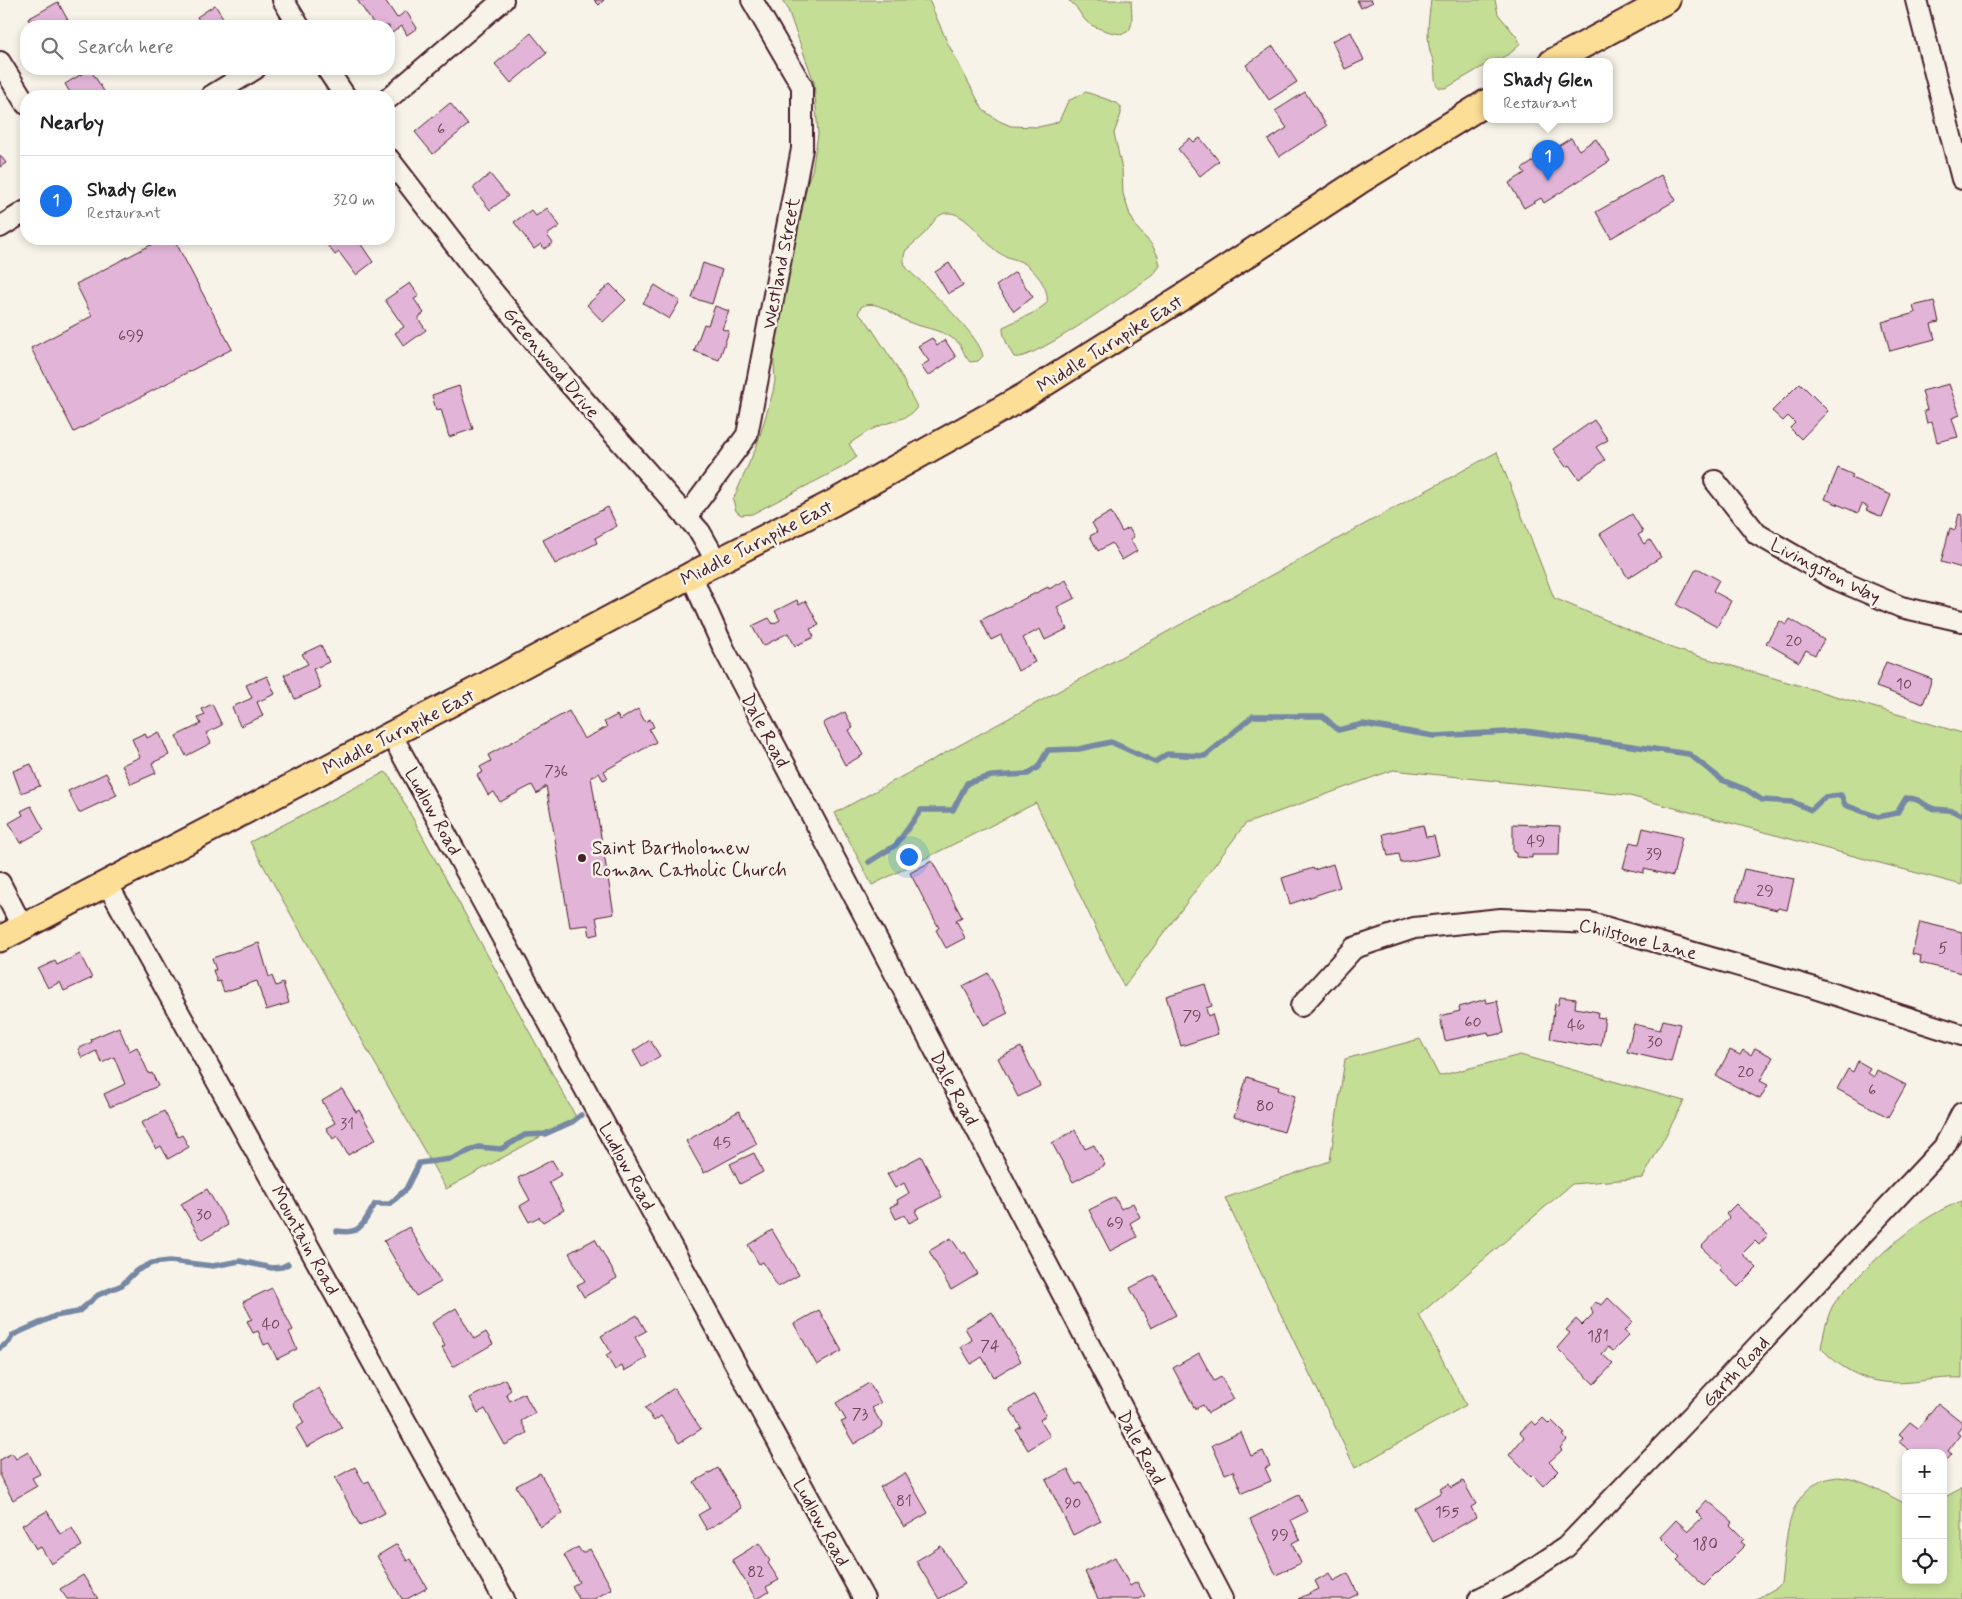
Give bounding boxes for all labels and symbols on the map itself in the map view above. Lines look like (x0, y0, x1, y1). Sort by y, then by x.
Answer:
house number: 6 (437, 119, 445, 140)
pin: 1 (1532, 140, 1564, 181)
street label: Westland Street (756, 195, 806, 331)
street label: Middle Turnpike East (1032, 289, 1187, 399)
street label: Greenwood Drive (497, 302, 605, 424)
house number: 699 (118, 326, 144, 347)
street label: Middle Turnpike East (676, 494, 837, 593)
street label: Livingston Way (1765, 533, 1885, 611)
house number: 20 (1786, 631, 1803, 652)
house number: 10 (1896, 674, 1912, 695)
street label: Middle Turnpike East (318, 683, 479, 782)
street label: Dale Road (735, 689, 795, 772)
house number: 736 (544, 761, 568, 782)
street label: Ludlow Road (398, 763, 467, 860)
house number: 49 (1527, 831, 1545, 852)
place label: Saint Bartholomew Roman Catholic Church (592, 836, 787, 883)
your location (896, 844, 922, 870)
house number: 39 (1646, 844, 1662, 865)
marker: Saint Bartholomew Roman Catholic Church (576, 852, 588, 864)
house number: 29 (1756, 881, 1774, 902)
street label: Chilstone Lane (1576, 913, 1699, 966)
house number: 5 (1938, 938, 1948, 959)
house number: 79 (1182, 1006, 1202, 1027)
house number: 60 (1464, 1012, 1482, 1033)
house number: 46 (1567, 1015, 1585, 1036)
house number: 30 (1647, 1032, 1663, 1053)
street label: Dale Road (924, 1047, 984, 1130)
house number: 20 (1738, 1062, 1755, 1083)
house number: 6 (1868, 1080, 1876, 1101)
house number: 80 (1256, 1096, 1274, 1117)
house number: 31 (340, 1114, 354, 1135)
street label: Ludlow Road (592, 1118, 661, 1215)
house number: 45 (713, 1133, 731, 1154)
street label: Mountain Road (264, 1182, 345, 1300)
house number: 30 (196, 1205, 212, 1226)
house number: 69 (1106, 1213, 1124, 1234)
house number: 40 (262, 1314, 280, 1335)
house number: 181 (1587, 1326, 1609, 1347)
street label: Garth Road (1697, 1331, 1775, 1413)
house number: 74 (980, 1336, 1000, 1357)
house number: 73 (852, 1404, 868, 1425)
street label: Dale Road (1111, 1406, 1171, 1489)
street label: Ludlow Road (786, 1474, 855, 1571)
house number: 81 (896, 1491, 912, 1512)
house number: 90 (1064, 1493, 1082, 1514)
house number: 155 (1435, 1502, 1459, 1523)
house number: 99 (1271, 1525, 1289, 1546)
house number: 180 (1692, 1534, 1718, 1555)
house number: 82 (747, 1562, 765, 1583)

